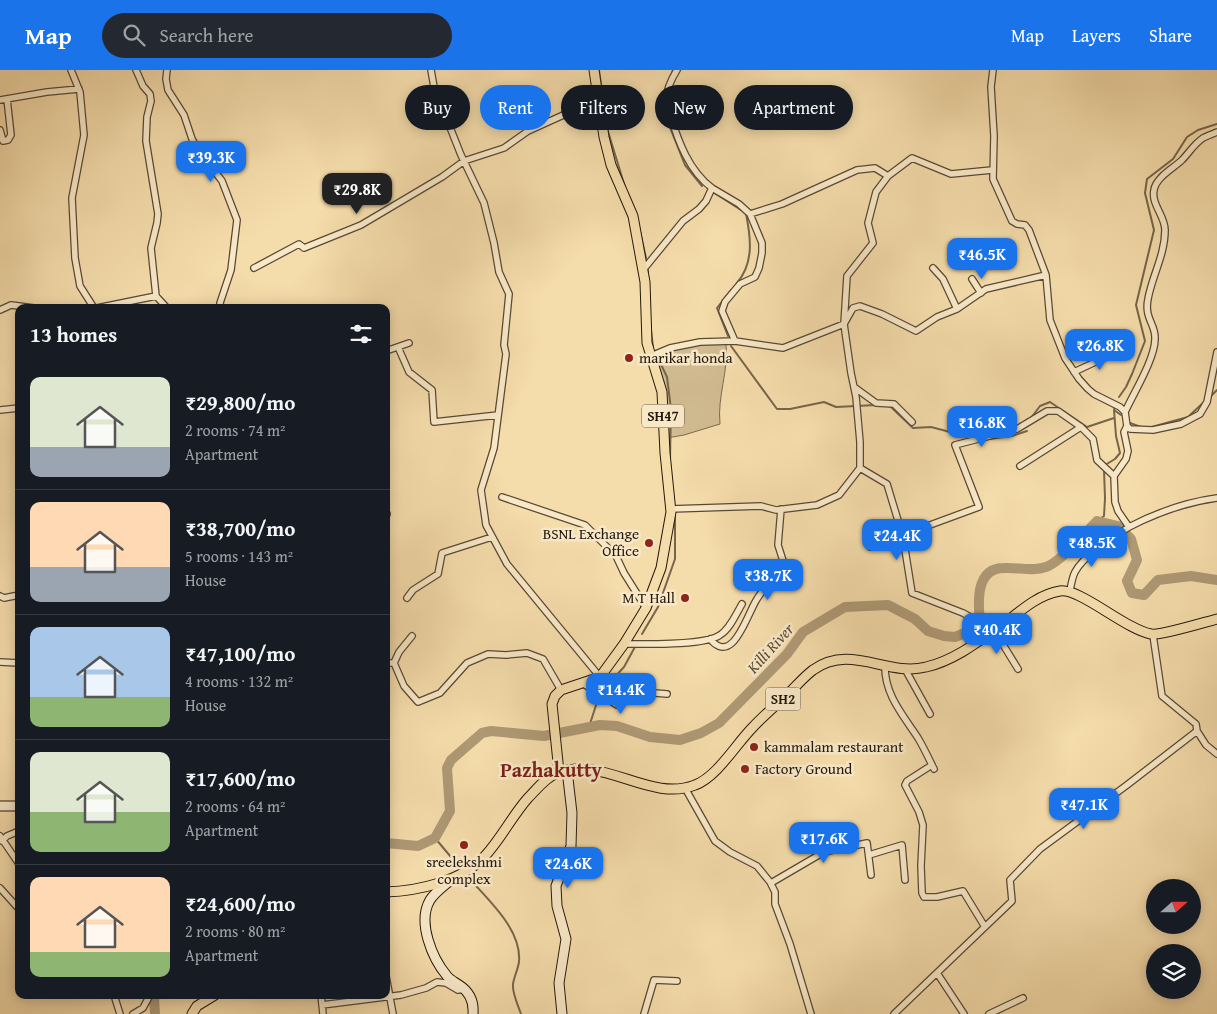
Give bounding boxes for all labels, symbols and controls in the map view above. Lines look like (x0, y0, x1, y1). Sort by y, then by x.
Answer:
search box (102, 13, 452, 58)
text: Map (25, 18, 72, 53)
icon: search (120, 21, 148, 49)
text: Search here (160, 21, 253, 49)
text: Map (1011, 22, 1044, 49)
text: Layers (1072, 22, 1121, 49)
text: Share (1149, 22, 1192, 49)
chip: Buy (405, 85, 470, 130)
chip: Rent (480, 85, 551, 130)
chip: Filters (561, 85, 645, 130)
chip: New (655, 85, 724, 130)
chip: Apartment (734, 85, 853, 130)
pin: ₹39.3K (170, 140, 252, 183)
text: ₹39.3K (187, 145, 235, 169)
pin: ₹29.8K (316, 172, 398, 215)
text: ₹29.8K (333, 177, 381, 201)
pin: ₹46.5K (941, 238, 1023, 280)
text: ₹46.5K (958, 242, 1006, 266)
text: 13 homes (30, 319, 117, 350)
icon: filters (347, 320, 375, 348)
pin: ₹26.8K (1059, 328, 1141, 371)
text: ₹26.8K (1076, 333, 1124, 357)
place label: marikar honda (639, 347, 733, 368)
marker: marikar honda (623, 352, 635, 364)
text: ₹29,800/mo (185, 387, 295, 418)
icon: home (70, 397, 130, 457)
road number: SH47 (642, 404, 684, 428)
pin: ₹16.8K (941, 406, 1023, 448)
text: ₹16.8K (958, 410, 1006, 434)
text: 2 rooms · 74 m² (185, 418, 285, 442)
text: Apartment (185, 442, 258, 466)
text: ₹38,700/mo (185, 513, 295, 544)
pin: ₹24.4K (856, 518, 938, 561)
icon: home (70, 522, 130, 582)
place label: BSNL Exchange Office (543, 523, 639, 561)
text: ₹24.4K (873, 523, 921, 547)
pin: ₹48.5K (1051, 526, 1133, 568)
text: ₹48.5K (1068, 530, 1116, 554)
marker: BSNL Exchange Office (643, 537, 655, 549)
text: 5 rooms · 143 m² (185, 544, 293, 568)
pin: ₹38.7K (727, 558, 809, 601)
text: ₹38.7K (744, 563, 792, 587)
text: House (185, 568, 226, 592)
place label: M T Hall (622, 587, 675, 608)
marker: M T Hall (679, 592, 691, 604)
pin: ₹40.4K (956, 612, 1038, 655)
water label: Killi River (740, 617, 800, 679)
text: ₹40.4K (973, 617, 1021, 641)
text: ₹47,100/mo (185, 638, 295, 669)
icon: home (70, 647, 130, 707)
text: 4 rooms · 132 m² (185, 669, 293, 693)
pin: ₹14.4K (580, 672, 662, 715)
text: ₹14.4K (597, 677, 645, 701)
road number: SH2 (766, 688, 800, 710)
text: House (185, 693, 226, 717)
place label: kammalam restaurant (764, 736, 904, 757)
marker: kammalam restaurant (748, 741, 760, 753)
district label: Pazhakutty (500, 755, 603, 784)
place label: Factory Ground (755, 758, 852, 779)
text: ₹17,600/mo (185, 763, 295, 794)
marker: Factory Ground (739, 763, 751, 775)
icon: home (70, 772, 130, 832)
pin: ₹47.1K (1043, 788, 1125, 830)
text: ₹47.1K (1060, 792, 1108, 816)
text: 2 rooms · 64 m² (185, 794, 285, 818)
text: Apartment (185, 818, 258, 842)
pin: ₹17.6K (783, 822, 865, 864)
text: ₹17.6K (800, 826, 848, 850)
marker: sreelekshmi complex (458, 839, 470, 851)
pin: ₹24.6K (527, 846, 609, 889)
place label: sreelekshmi complex (426, 851, 502, 889)
text: ₹24.6K (544, 851, 592, 875)
north arrow (1146, 879, 1201, 934)
map controls (1146, 879, 1201, 999)
text: ₹24,600/mo (185, 888, 295, 919)
icon: home (70, 897, 130, 957)
text: 2 rooms · 80 m² (185, 919, 285, 943)
text: Apartment (185, 943, 258, 967)
button: layers (1146, 944, 1201, 999)

